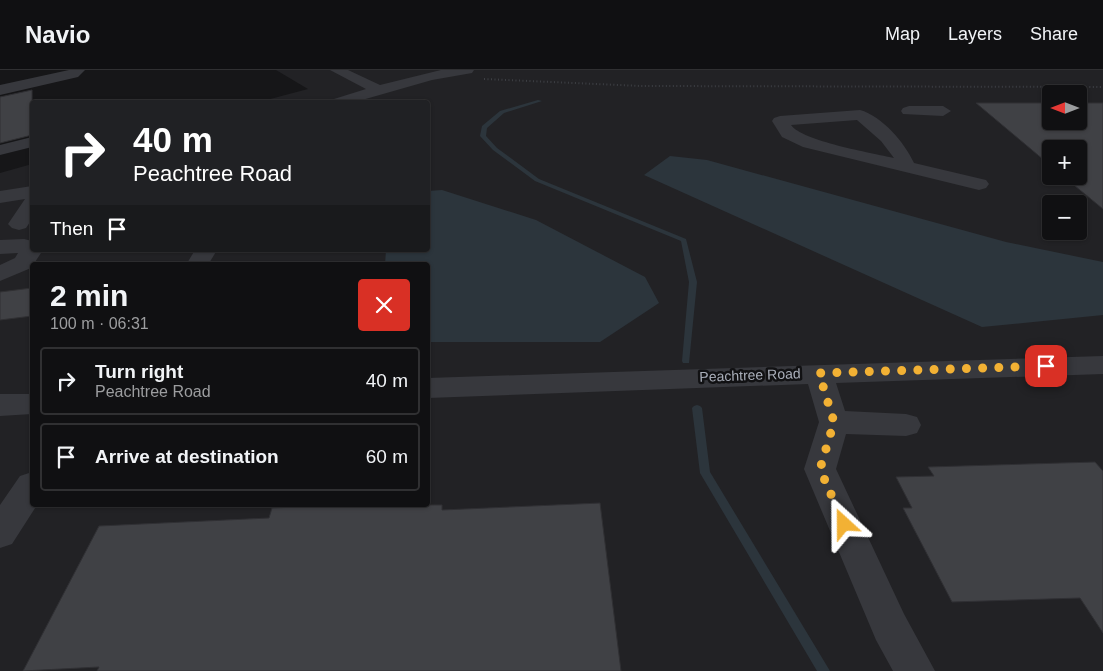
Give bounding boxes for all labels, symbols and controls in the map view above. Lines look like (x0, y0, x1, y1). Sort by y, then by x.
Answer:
text: Navio (25, 21, 90, 48)
text: Map (885, 24, 920, 44)
text: Layers (948, 24, 1002, 44)
text: Share (1030, 24, 1078, 44)
north arrow (1042, 85, 1088, 130)
map controls (1042, 85, 1087, 240)
icon: right (50, 120, 115, 185)
text: 40 m (133, 120, 213, 159)
button: + (1042, 140, 1087, 185)
text: Peachtree Road (133, 161, 292, 186)
button: − (1042, 195, 1087, 240)
icon: arrive (103, 215, 131, 243)
text: Then (50, 218, 93, 239)
text: 2 min (50, 279, 128, 312)
button: close (358, 279, 410, 331)
text: 100 m · 06:31 (50, 315, 149, 332)
pin (1025, 345, 1067, 387)
icon: arrive (1032, 352, 1060, 380)
text: Turn right (95, 361, 183, 382)
street label: Peachtree Road (699, 365, 801, 385)
icon: right (52, 367, 80, 395)
text: 40 m (366, 370, 408, 391)
text: Peachtree Road (95, 383, 211, 400)
icon: arrive (52, 443, 80, 471)
text: Arrive at destination (95, 446, 279, 467)
text: 60 m (366, 446, 408, 467)
position arrow (817, 497, 869, 549)

